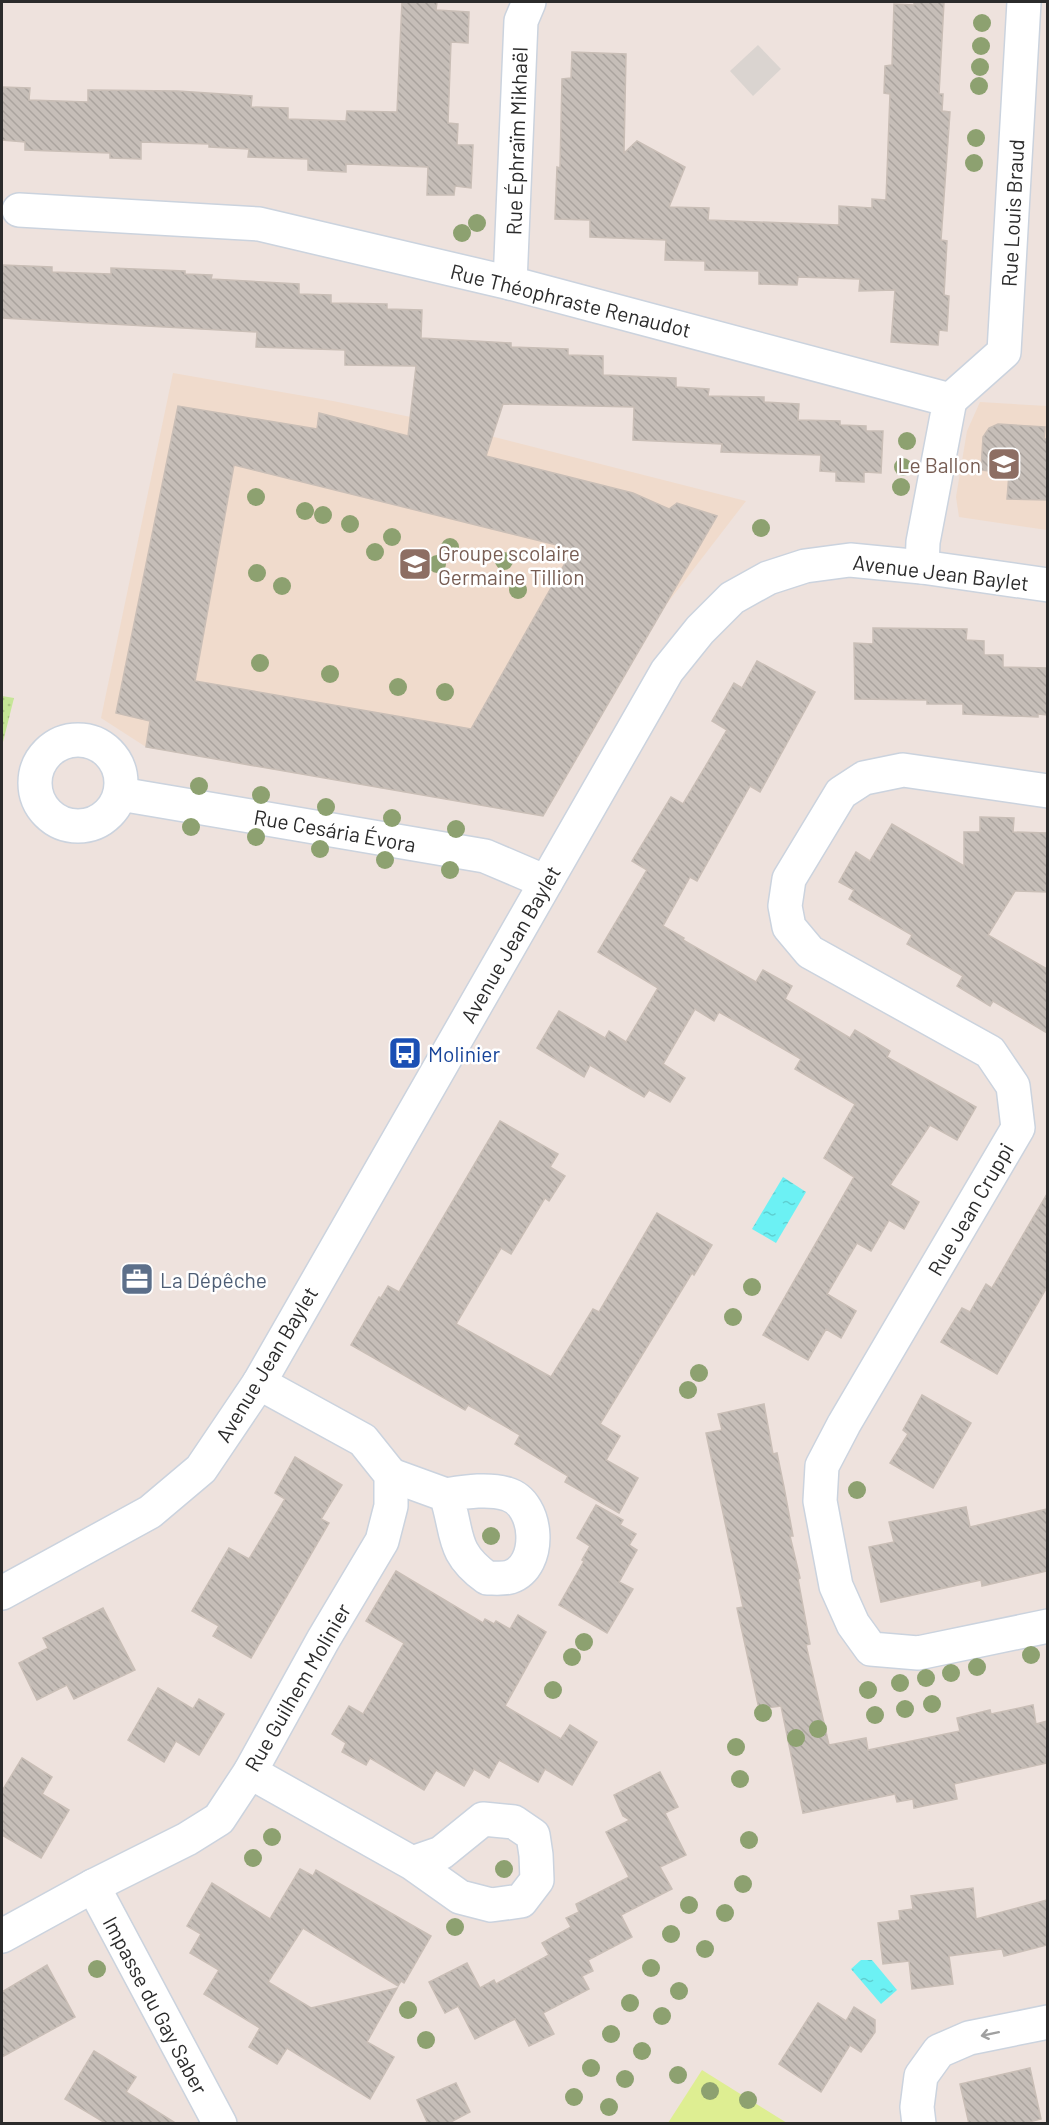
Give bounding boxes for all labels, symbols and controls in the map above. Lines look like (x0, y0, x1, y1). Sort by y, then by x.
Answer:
street label: Rue Éphraïm Mikhaël (500, 46, 532, 236)
street label: Rue Louis Braud (996, 138, 1028, 288)
street label: Rue Théophraste Renaudot (448, 258, 694, 342)
school or university icon: Le Ballon (986, 446, 1022, 482)
place label: Le Ballon (897, 452, 981, 477)
place label: Groupe scolaire Germaine Tillion (438, 540, 585, 589)
school or university icon: Groupe scolaire Germaine Tillion (397, 546, 433, 582)
street label: Avenue Jean Baylet (852, 549, 1030, 595)
street label: Rue Cesária Évora (252, 803, 418, 857)
street label: Avenue Jean Baylet (455, 861, 565, 1027)
bus stop icon: Molinier (387, 1035, 423, 1071)
place label: Molinier (428, 1041, 501, 1066)
street label: Rue Jean Cruppi (922, 1138, 1018, 1280)
office icon: La Dépêche (119, 1261, 155, 1297)
place label: La Dépêche (160, 1267, 267, 1292)
street label: Avenue Jean Baylet (210, 1282, 322, 1446)
street label: Rue Guilhem Molinier (239, 1598, 355, 1775)
street label: Impasse du Gay Saber (99, 1912, 214, 2098)
one-way arrow (981, 2029, 1001, 2040)

